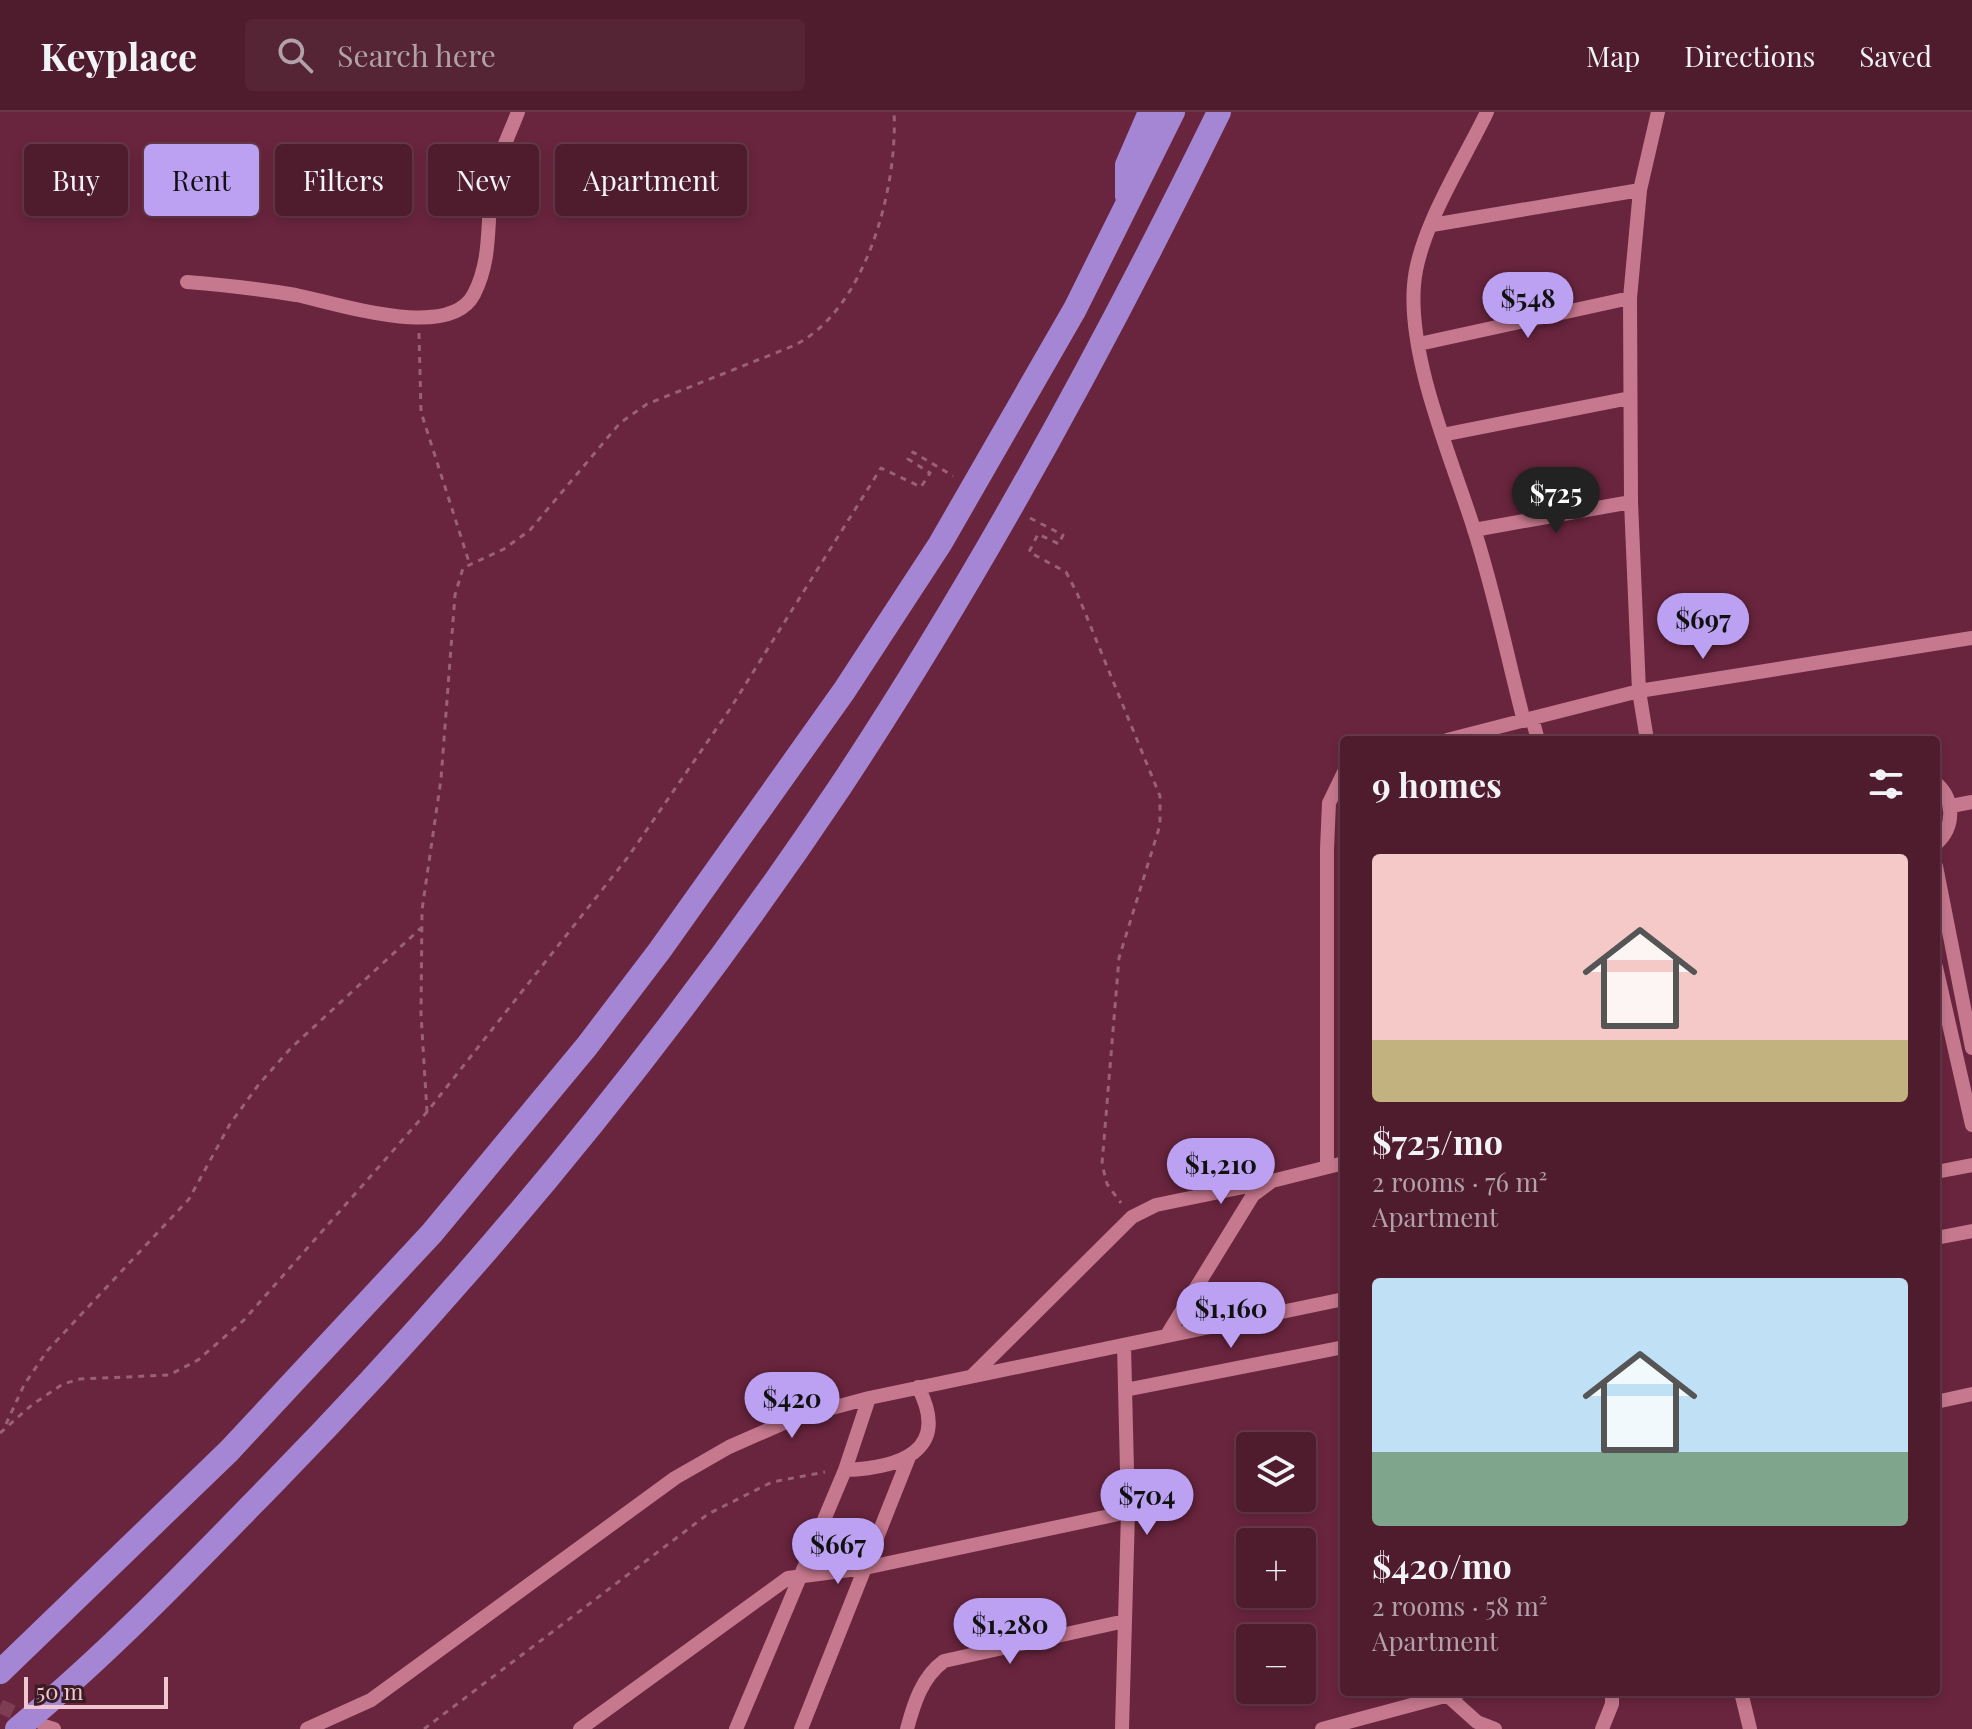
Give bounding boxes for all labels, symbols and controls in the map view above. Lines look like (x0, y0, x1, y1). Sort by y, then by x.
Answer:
search box (245, 19, 805, 91)
text: Keyplace (40, 30, 197, 81)
icon: search (273, 33, 317, 77)
text: Search here (337, 35, 496, 75)
text: Map (1586, 37, 1640, 74)
text: Directions (1684, 37, 1815, 74)
text: Saved (1859, 37, 1932, 74)
chip: Buy (24, 144, 128, 216)
chip: Rent (144, 144, 259, 216)
chip: Filters (275, 144, 412, 216)
chip: New (428, 144, 539, 216)
chip: Apartment (555, 144, 747, 216)
pin: $548 (1481, 272, 1575, 340)
text: $548 (1500, 280, 1556, 315)
pin: $725 (1509, 467, 1603, 535)
text: $725 (1530, 475, 1582, 510)
pin: $697 (1656, 593, 1750, 661)
text: $697 (1675, 601, 1731, 636)
text: 9 homes (1372, 761, 1502, 807)
icon: filters (1864, 762, 1908, 806)
icon: home (1568, 906, 1712, 1050)
text: $725/mo (1372, 1118, 1503, 1164)
pin: $1,210 (1156, 1138, 1286, 1206)
text: $1,210 (1185, 1146, 1257, 1181)
text: 2 rooms · 76 m² (1372, 1164, 1547, 1199)
text: Apartment (1372, 1199, 1498, 1234)
pin: $1,160 (1166, 1282, 1296, 1350)
text: $1,160 (1194, 1290, 1268, 1325)
icon: home (1568, 1330, 1712, 1474)
pin: $420 (745, 1372, 839, 1440)
text: $420 (762, 1380, 822, 1415)
map controls (1236, 1432, 1316, 1704)
button: layers (1236, 1432, 1316, 1512)
pin: $704 (1100, 1469, 1194, 1537)
text: $704 (1118, 1477, 1176, 1512)
pin: $667 (791, 1518, 885, 1586)
text: $667 (810, 1526, 866, 1561)
button: + (1236, 1528, 1316, 1608)
text: $420/mo (1372, 1542, 1512, 1588)
text: 2 rooms · 58 m² (1372, 1588, 1548, 1623)
pin: $1,280 (945, 1598, 1075, 1666)
text: $1,280 (972, 1606, 1048, 1641)
text: Apartment (1372, 1623, 1498, 1658)
button: − (1236, 1624, 1316, 1704)
scale bar (24, 1673, 168, 1709)
text: 50 m (36, 1676, 83, 1706)

